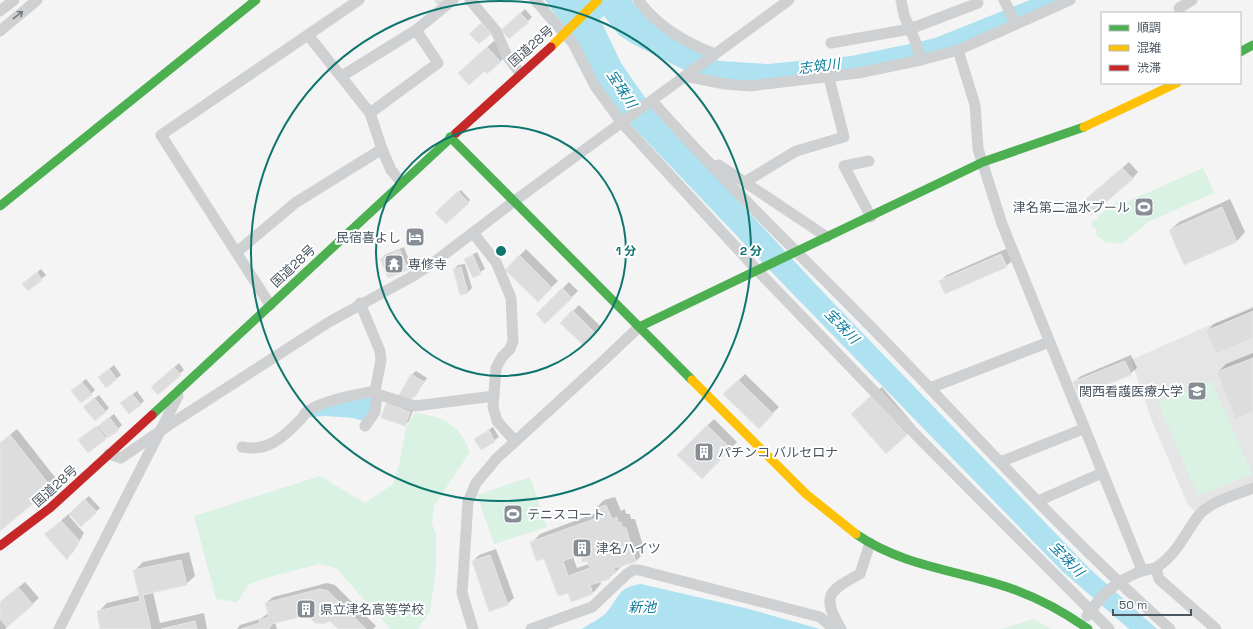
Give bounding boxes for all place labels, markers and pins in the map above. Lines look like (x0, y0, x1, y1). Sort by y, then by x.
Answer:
sports icon: 津名第二温水プール (1133, 196, 1155, 218)
place label: 津名第二温水プール (1013, 199, 1130, 216)
hotel icon: 民宿喜よし (404, 226, 426, 248)
place label: 民宿喜よし (336, 229, 401, 246)
centre of rings (494, 244, 508, 258)
temple icon: 専修寺 (383, 253, 405, 275)
place label: 専修寺 (408, 256, 447, 273)
school or university icon: 関西看護医療大学 (1186, 380, 1208, 402)
place label: 関西看護医療大学 (1079, 383, 1183, 400)
building icon: パチンコ バルセロナ (693, 441, 715, 463)
place label: パチンコ バルセロナ (718, 444, 838, 461)
sports icon: テニスコート (502, 503, 524, 525)
place label: テニスコート (527, 506, 605, 523)
building icon: 津名ハイツ (571, 537, 593, 559)
place label: 津名ハイツ (596, 540, 661, 557)
building icon: 県立津名高等学校 (295, 598, 317, 620)
place label: 県立津名高等学校 (320, 601, 424, 618)

